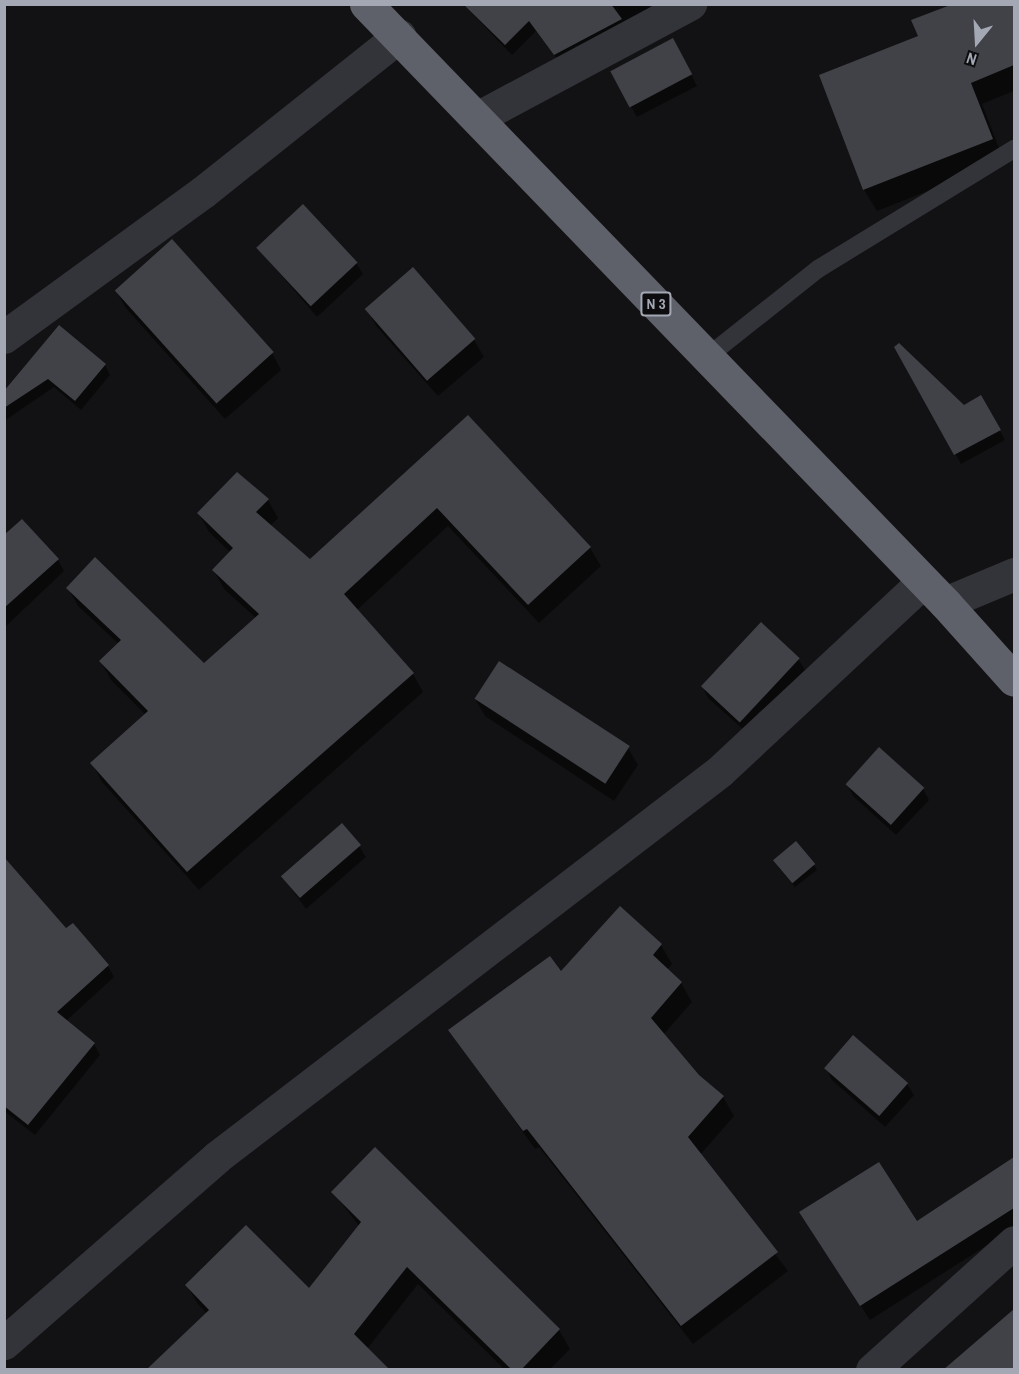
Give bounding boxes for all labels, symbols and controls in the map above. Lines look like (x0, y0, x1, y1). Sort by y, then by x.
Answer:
north arrow (947, 12, 1007, 72)
text: N (964, 47, 979, 71)
road number: N 3 (640, 292, 672, 316)

